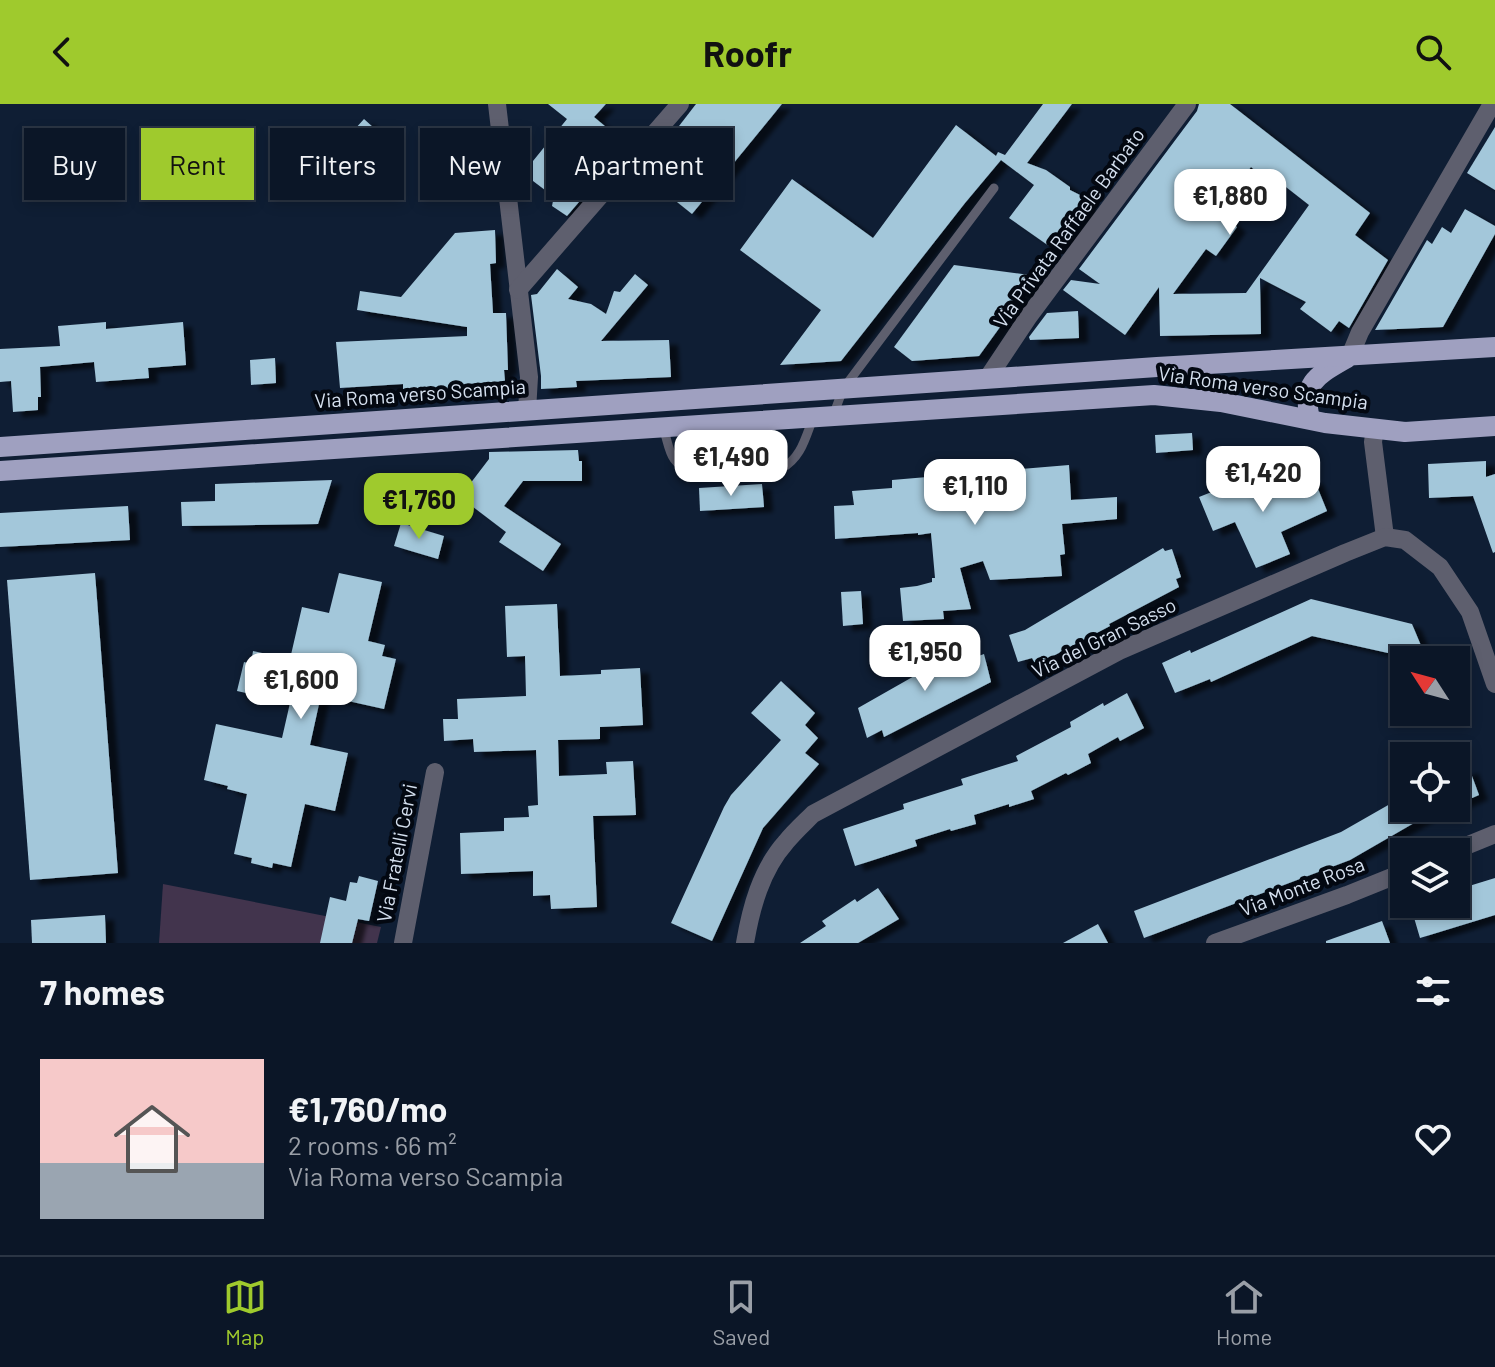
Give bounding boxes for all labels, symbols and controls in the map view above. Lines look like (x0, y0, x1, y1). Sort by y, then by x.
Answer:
icon: back (40, 30, 84, 74)
icon: search (1411, 30, 1455, 74)
text: Roofr (703, 31, 792, 74)
street label: Via Privata Raffaele Barbato (988, 123, 1149, 332)
chip: Buy (24, 128, 125, 200)
chip: Rent (141, 128, 254, 200)
chip: Filters (270, 128, 404, 200)
chip: New (420, 128, 530, 200)
chip: Apartment (546, 128, 733, 200)
pin: €1,880 (1165, 169, 1295, 237)
text: €1,880 (1192, 179, 1268, 210)
street label: Via Roma verso Scampia (1157, 360, 1370, 414)
street label: Via Roma verso Scampia (313, 374, 526, 412)
pin: €1,490 (666, 430, 796, 498)
text: €1,490 (693, 440, 769, 471)
pin: €1,420 (1198, 446, 1328, 514)
text: €1,420 (1224, 456, 1302, 487)
pin: €1,110 (910, 459, 1040, 527)
text: €1,110 (942, 469, 1008, 500)
pin: €1,760 (354, 473, 484, 541)
text: €1,760 (382, 483, 456, 514)
street label: Via del Gran Sasso (1028, 592, 1180, 682)
pin: €1,950 (860, 625, 990, 693)
text: €1,950 (887, 635, 963, 666)
north arrow (1390, 646, 1470, 726)
map controls (1390, 646, 1470, 918)
pin: €1,600 (236, 653, 366, 721)
text: €1,600 (263, 663, 339, 694)
button: locate (1390, 742, 1470, 822)
street label: Via Fratelli Cervi (371, 781, 421, 924)
button: layers (1390, 838, 1470, 918)
street label: Via Monte Rosa (1236, 851, 1367, 921)
icon: filters (1411, 969, 1455, 1013)
text: 7 homes (40, 971, 165, 1012)
text: €1,760/mo (288, 1088, 447, 1129)
icon: home (104, 1091, 200, 1187)
icon: heart (1411, 1117, 1455, 1161)
text: 2 rooms · 66 m² (288, 1129, 457, 1160)
text: Via Roma verso Scampia (288, 1160, 563, 1191)
tab: Map (223, 1275, 267, 1349)
tab: Saved (713, 1275, 770, 1349)
tab: Home (1216, 1275, 1272, 1349)

